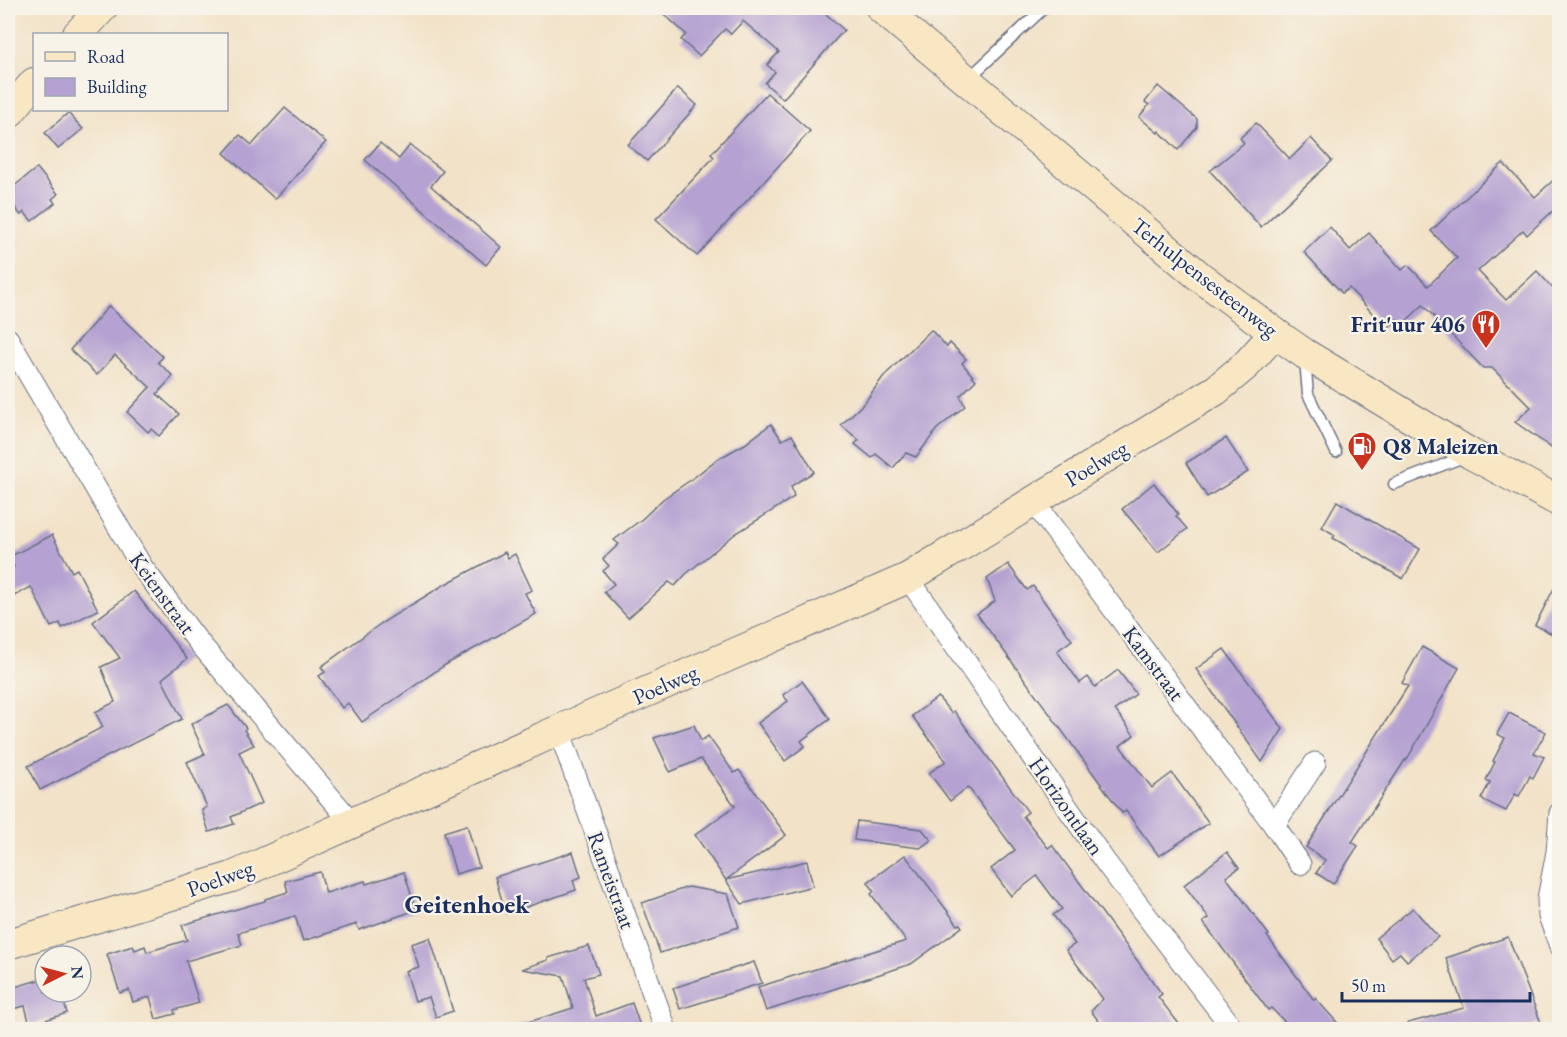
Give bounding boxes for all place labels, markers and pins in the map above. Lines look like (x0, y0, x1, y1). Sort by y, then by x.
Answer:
restaurant icon: Frit'uur 406 (1470, 308, 1502, 350)
place label: Frit'uur 406 (1351, 310, 1465, 339)
fuel station icon: Q8 Maleizen (1346, 430, 1378, 472)
place label: Q8 Maleizen (1383, 432, 1499, 461)

